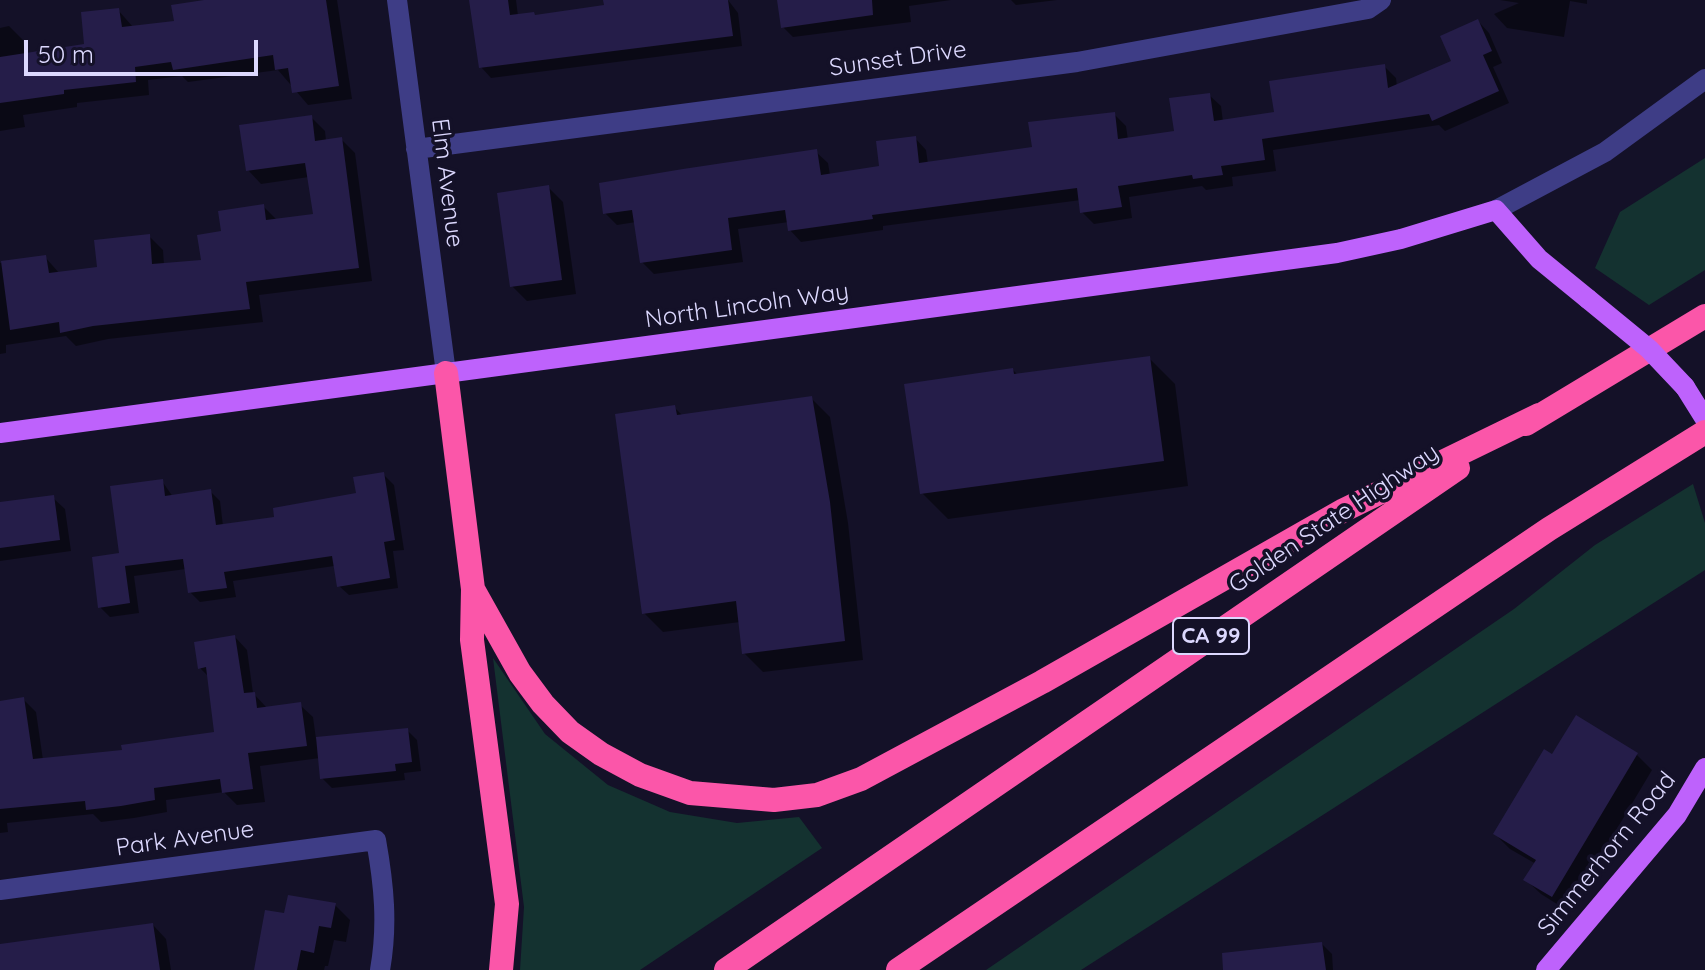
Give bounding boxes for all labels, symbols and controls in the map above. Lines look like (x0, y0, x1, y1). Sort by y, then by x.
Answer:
scale bar (28, 24, 262, 74)
street label: Sunset Drive (828, 35, 968, 83)
text: 50 m (38, 39, 94, 69)
street label: Elm Avenue (425, 117, 469, 249)
street label: North Lincoln Way (643, 277, 851, 335)
street label: Golden State Highway (1224, 438, 1444, 600)
road number: CA 99 (1173, 618, 1249, 654)
street label: Simmerhorn Road (1532, 766, 1682, 942)
street label: Park Avenue (114, 815, 256, 863)

